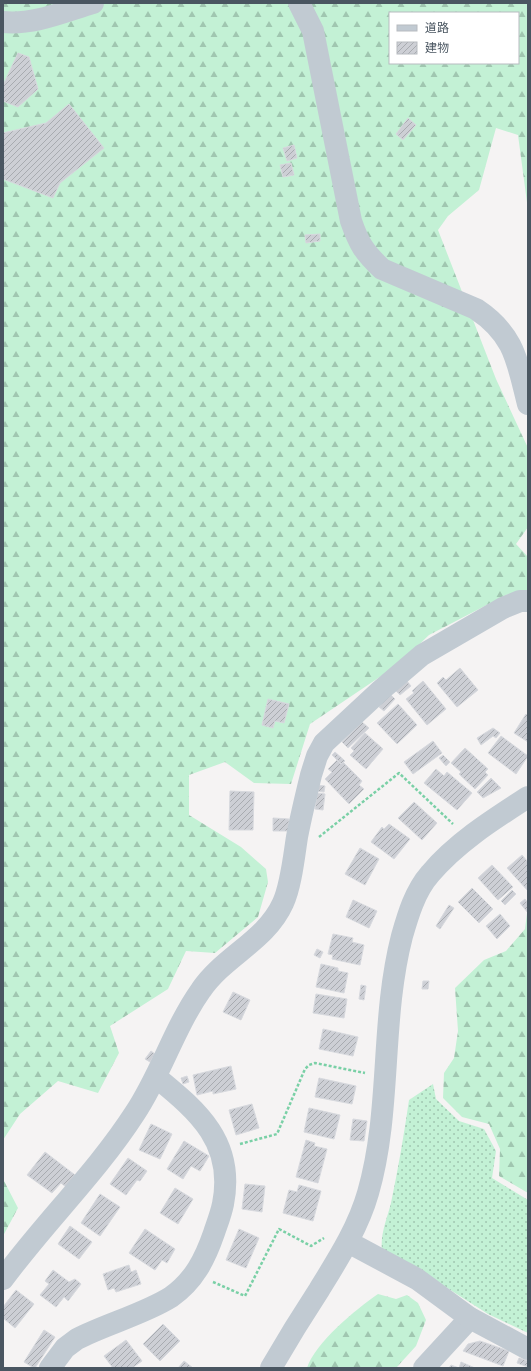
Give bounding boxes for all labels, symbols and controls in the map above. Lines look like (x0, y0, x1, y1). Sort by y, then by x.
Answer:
legend (389, 12, 519, 64)
text: 道路 (425, 20, 449, 36)
text: 建物 (425, 40, 449, 56)

